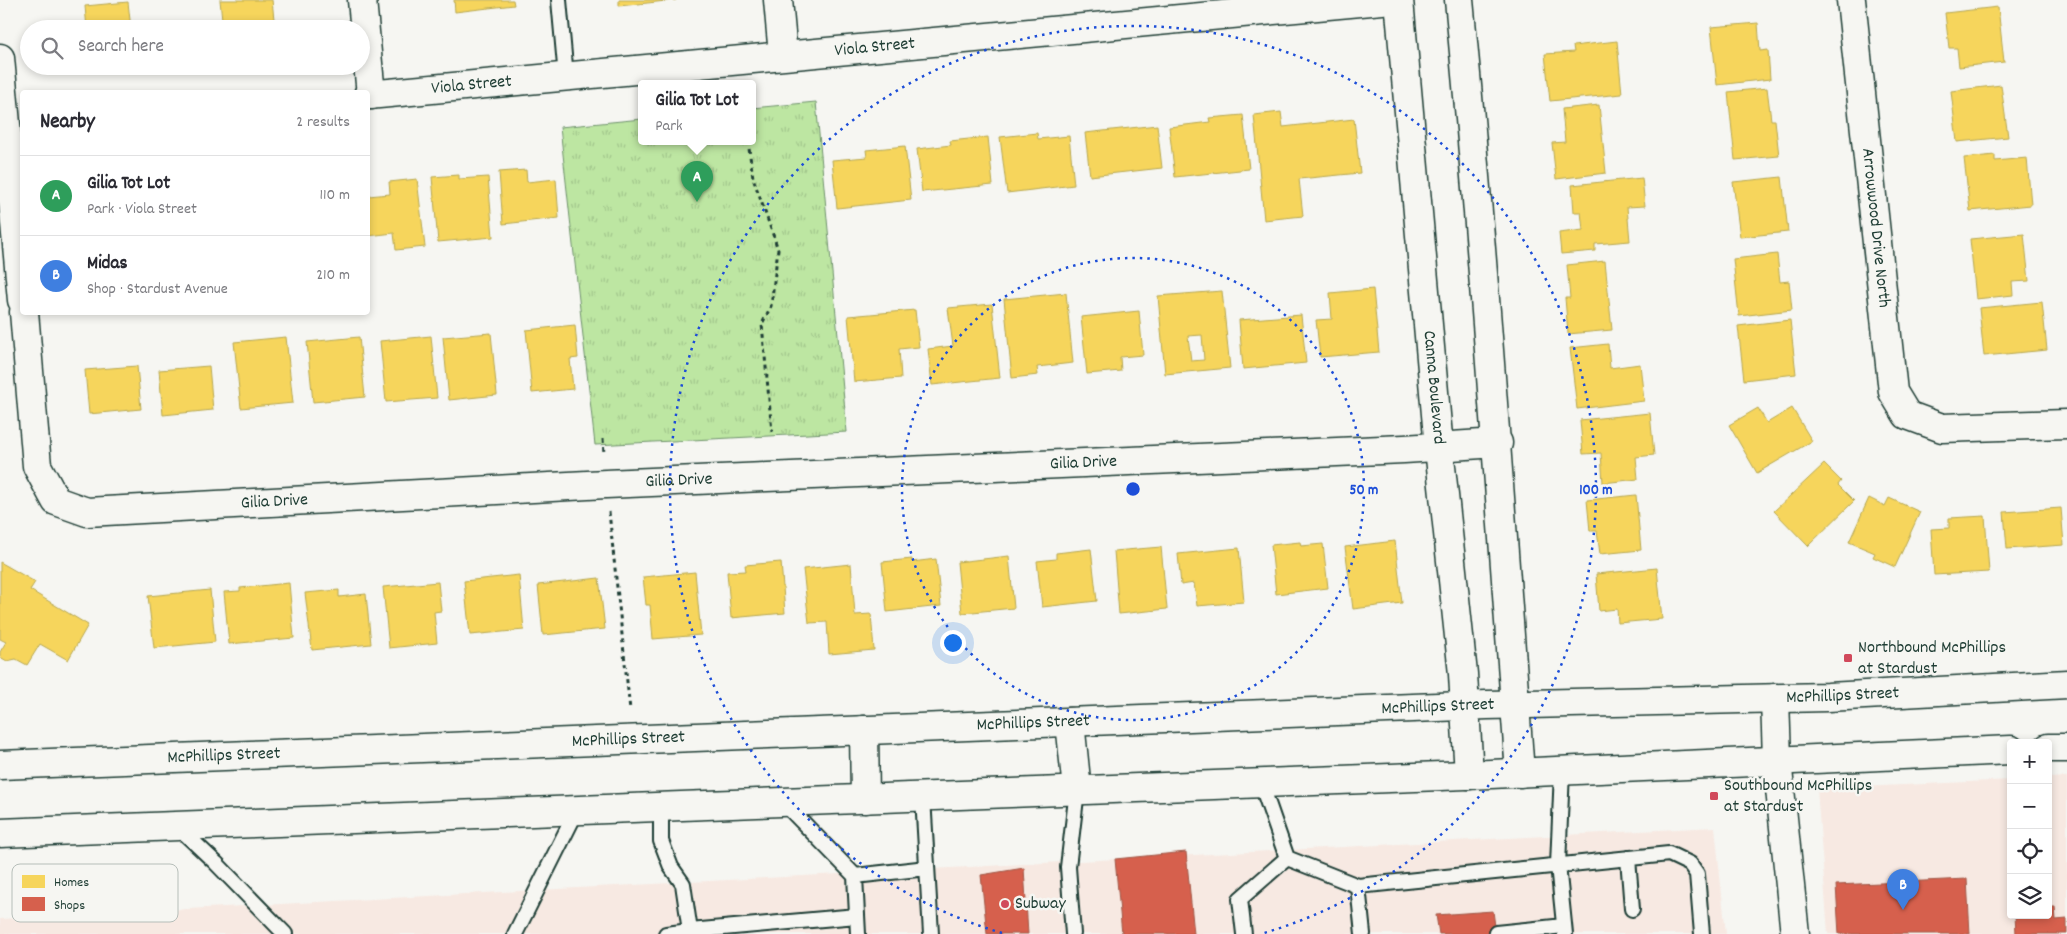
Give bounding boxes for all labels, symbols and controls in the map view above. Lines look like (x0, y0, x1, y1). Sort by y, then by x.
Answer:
search box (20, 20, 370, 75)
street label: Viola Street (833, 31, 916, 64)
icon: search (38, 34, 66, 62)
text: Search here (78, 34, 164, 61)
street label: Viola Street (430, 69, 513, 102)
popup (638, 80, 756, 145)
text: Gilia Tot Lot (655, 88, 739, 115)
text: Nearby (40, 108, 95, 138)
text: 2 results (296, 111, 350, 134)
text: Park (655, 115, 683, 138)
street label: Arrowwood Drive North (1854, 147, 1896, 309)
pin: A (681, 161, 713, 202)
text: Gilia Tot Lot (87, 171, 170, 198)
text: A (52, 184, 60, 207)
text: 110 m (320, 184, 350, 207)
text: Park · Viola Street (87, 198, 197, 221)
text: Midas (87, 251, 127, 278)
text: B (52, 264, 60, 287)
text: 210 m (316, 264, 350, 287)
text: Shop · Stardust Avenue (87, 278, 228, 301)
street label: Canna Boulevard (1416, 329, 1451, 445)
street label: Gilia Drive (1049, 449, 1118, 477)
street label: Gilia Drive (645, 467, 713, 495)
centre of rings (1124, 480, 1142, 498)
text: 50 m (1350, 480, 1378, 502)
text: 100 m (1579, 480, 1613, 502)
street label: Gilia Drive (240, 488, 309, 516)
your location (940, 630, 966, 656)
place label: Northbound McPhillips at Stardust (1858, 636, 2006, 682)
marker: Northbound McPhillips at Stardust (1842, 652, 1854, 664)
street label: McPhillips Street (1786, 681, 1900, 710)
street label: McPhillips Street (1381, 692, 1495, 722)
street label: McPhillips Street (976, 709, 1091, 738)
street label: McPhillips Street (571, 725, 686, 754)
map controls (2007, 739, 2052, 919)
button: + (2007, 739, 2052, 784)
street label: McPhillips Street (167, 741, 281, 771)
place label: Southbound McPhillips at Stardust (1724, 774, 1872, 820)
button: − (2007, 784, 2052, 829)
marker: Southbound McPhillips at Stardust (1708, 790, 1720, 802)
button: locate (2007, 829, 2052, 874)
legend (12, 864, 178, 922)
pin: B (1887, 869, 1919, 910)
text: Homes (54, 873, 89, 893)
button: layers (2007, 874, 2052, 919)
place label: Subway (1015, 892, 1067, 917)
text: Shops (54, 896, 85, 916)
marker: Subway (999, 898, 1011, 910)

